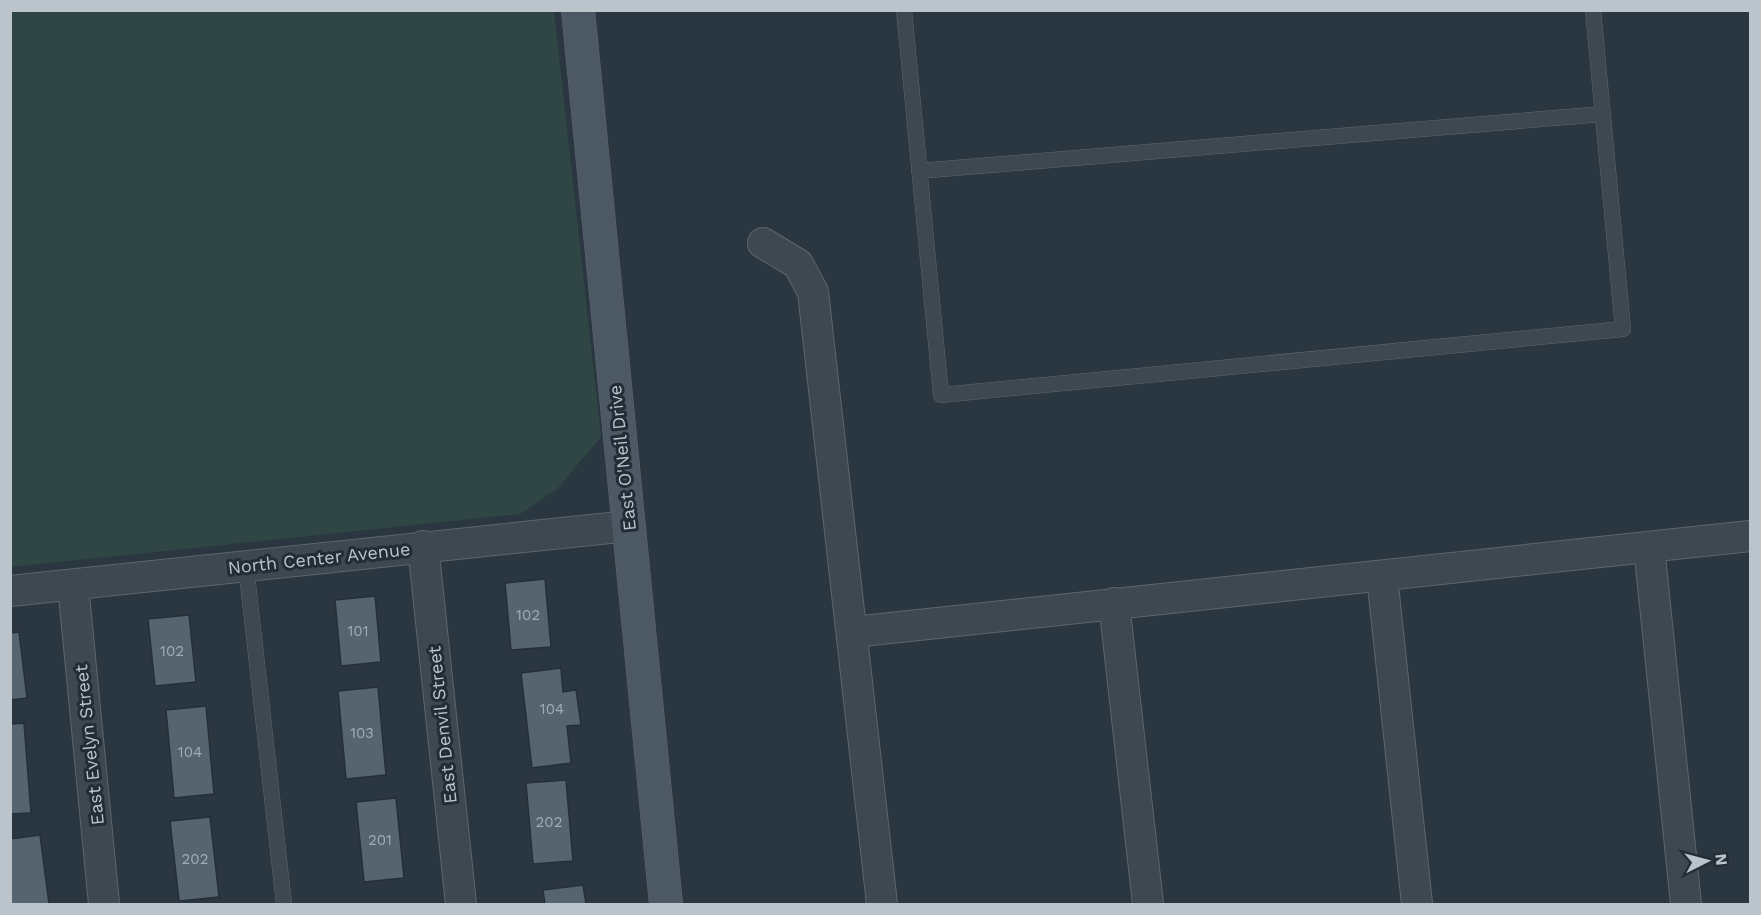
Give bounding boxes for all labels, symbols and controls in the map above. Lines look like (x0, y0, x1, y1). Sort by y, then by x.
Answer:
street label: East O'Neil Drive (604, 384, 640, 532)
street label: North Center Avenue (227, 538, 411, 578)
house number: 102 (516, 606, 540, 624)
house number: 101 (347, 622, 369, 640)
house number: 102 (160, 642, 184, 660)
street label: East Denvil Street (423, 645, 461, 805)
street label: East Evelyn Street (70, 663, 108, 826)
house number: 104 (540, 700, 564, 718)
house number: 103 (350, 724, 374, 742)
house number: 104 (178, 743, 202, 761)
house number: 202 (536, 813, 562, 831)
house number: 201 (368, 831, 392, 849)
north arrow (1677, 831, 1737, 891)
house number: 202 (182, 850, 208, 868)
text: N (1711, 853, 1731, 866)

